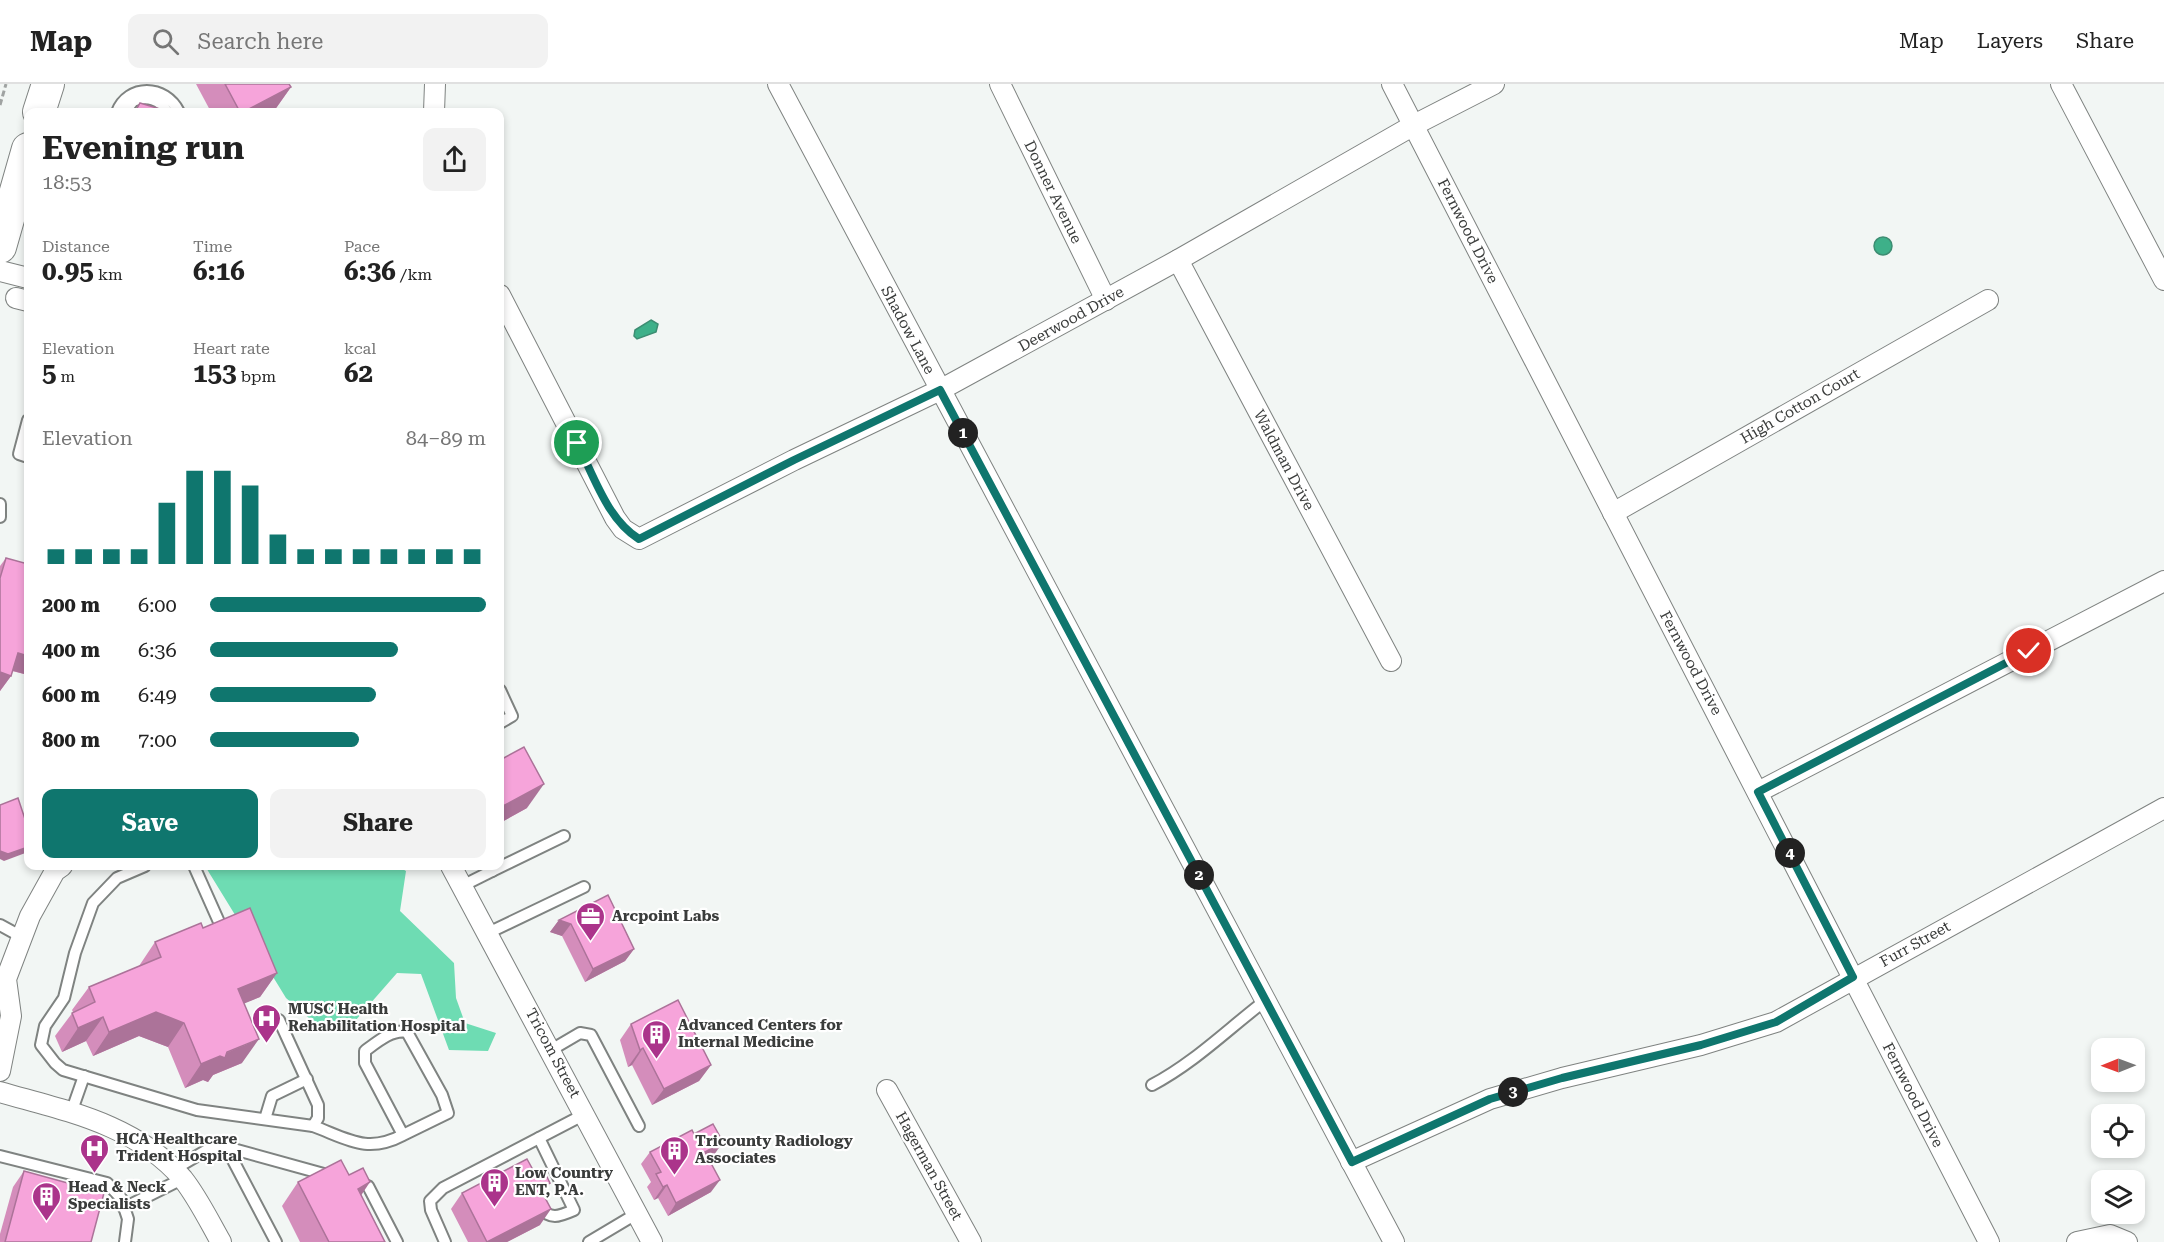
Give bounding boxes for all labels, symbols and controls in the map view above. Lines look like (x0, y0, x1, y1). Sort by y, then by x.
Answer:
search box (128, 14, 548, 68)
text: Map (30, 25, 92, 58)
icon: search (149, 25, 182, 58)
text: Search here (197, 29, 323, 54)
text: Map (1899, 29, 1944, 53)
text: Layers (1977, 29, 2043, 53)
text: Share (2076, 29, 2134, 53)
text: Evening run (42, 128, 244, 167)
button: share (423, 128, 486, 191)
street label: Donner Avenue (1020, 138, 1086, 246)
text: 18:53 (42, 170, 92, 194)
street label: Fernwood Drive (1434, 176, 1502, 286)
text: Distance (42, 237, 110, 256)
text: Time (193, 237, 232, 256)
text: Pace (344, 237, 380, 256)
text: 0.95 (42, 256, 94, 286)
text: 6:16 (193, 256, 245, 286)
text: 6:36 (344, 256, 396, 286)
text: km (94, 265, 123, 284)
text: /km (396, 265, 432, 284)
street label: Shadow Lane (877, 283, 939, 377)
street label: Deerwood Drive (1015, 283, 1127, 355)
text: Elevation (42, 339, 115, 358)
text: Heart rate (193, 339, 270, 358)
text: kcal (344, 339, 376, 358)
text: 5 (42, 358, 57, 388)
text: 153 (193, 358, 237, 388)
text: 62 (344, 358, 373, 388)
street label: High Cotton Court (1737, 364, 1863, 447)
text: m (57, 367, 75, 386)
text: bpm (237, 367, 276, 386)
street label: Waldman Drive (1250, 407, 1318, 513)
pin (551, 417, 602, 468)
pin: 1 (948, 418, 978, 448)
text: 1 (959, 423, 967, 442)
text: Elevation (42, 426, 133, 450)
text: 84–89 m (406, 426, 486, 450)
icon: arrive (560, 426, 593, 459)
text: 200 m (42, 593, 100, 617)
text: 6:00 (138, 593, 177, 617)
street label: Fernwood Drive (1656, 608, 1726, 718)
pin (2003, 625, 2054, 676)
icon: check (2012, 634, 2045, 667)
text: 400 m (42, 638, 100, 662)
text: 6:36 (138, 638, 177, 662)
text: 600 m (42, 683, 100, 707)
text: 6:49 (138, 683, 177, 707)
text: 800 m (42, 728, 100, 752)
text: 7:00 (138, 728, 177, 752)
button: Save (42, 789, 258, 858)
button: Share (270, 789, 486, 858)
pin: 4 (1775, 838, 1805, 868)
text: 4 (1786, 843, 1794, 862)
pin: 2 (1184, 860, 1214, 890)
text: 2 (1195, 865, 1203, 884)
office icon: Arcpoint Labs (575, 900, 607, 942)
place label: Arcpoint Labs (612, 907, 719, 925)
street label: Furr Street (1877, 917, 1954, 971)
place label: MUSC Health Rehabilitation Hospital (288, 1000, 465, 1035)
hospital icon: MUSC Health Rehabilitation Hospital (251, 1002, 283, 1044)
street label: Tricom Street (522, 1005, 584, 1101)
place label: Advanced Centers for Internal Medicine (678, 1016, 843, 1051)
building icon: Advanced Centers for Internal Medicine (641, 1018, 673, 1060)
north arrow (2091, 1038, 2145, 1092)
map controls (2091, 1038, 2145, 1224)
street label: Fernwood Drive (1879, 1040, 1947, 1150)
pin: 3 (1498, 1077, 1528, 1107)
text: 3 (1509, 1082, 1517, 1101)
button: locate (2091, 1104, 2145, 1158)
street label: Hagerman Street (892, 1109, 966, 1224)
place label: HCA Healthcare Trident Hospital (116, 1130, 242, 1165)
hospital icon: HCA Healthcare Trident Hospital (79, 1132, 111, 1174)
place label: Tricounty Radiology Associates (695, 1132, 853, 1167)
building icon: Tricounty Radiology Associates (658, 1134, 690, 1176)
place label: Low Country ENT, P.A. (515, 1164, 613, 1199)
building icon: Low Country ENT, P.A. (478, 1166, 510, 1208)
button: layers (2091, 1170, 2145, 1224)
place label: Head & Neck Specialists (68, 1178, 167, 1213)
building icon: Head & Neck Specialists (31, 1180, 63, 1222)

